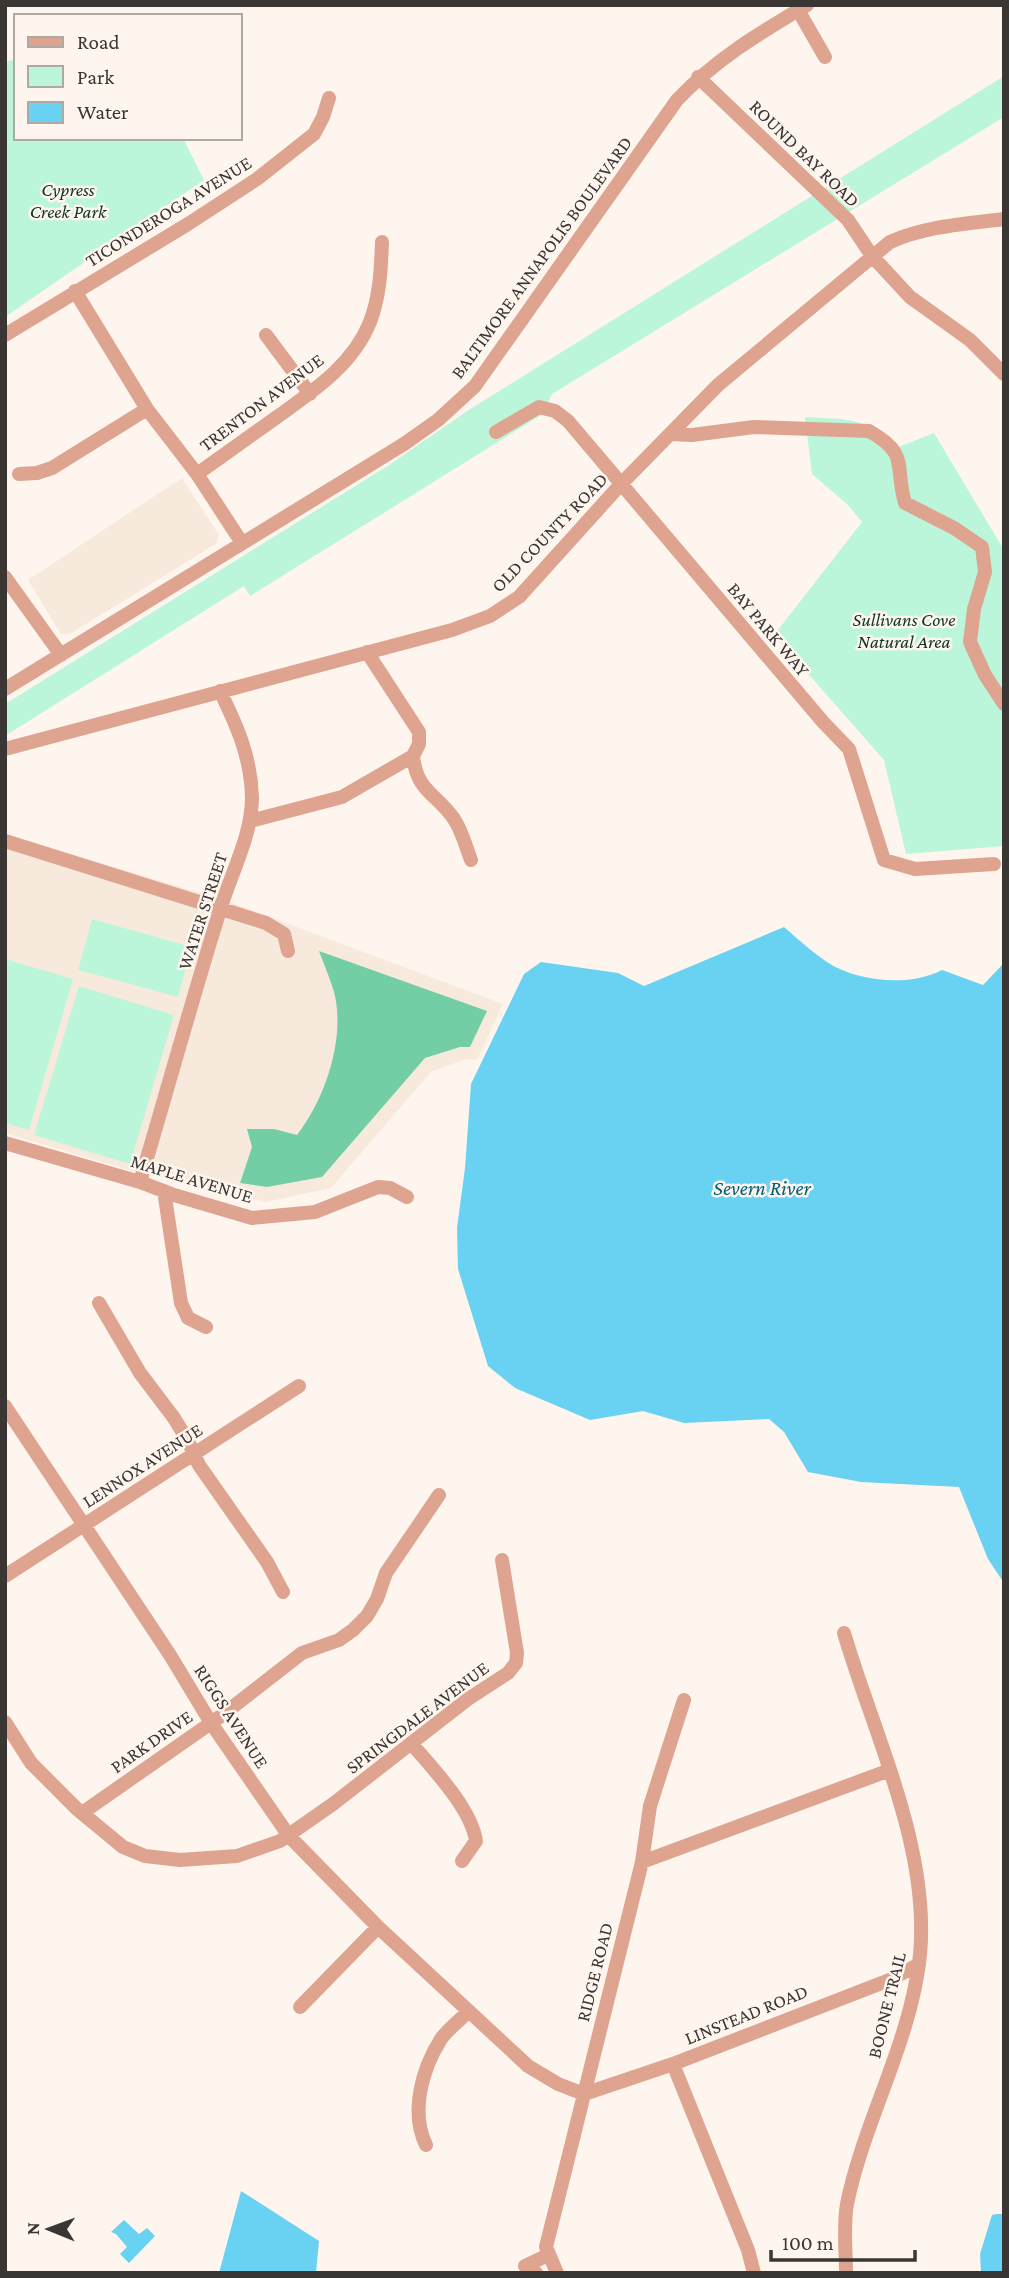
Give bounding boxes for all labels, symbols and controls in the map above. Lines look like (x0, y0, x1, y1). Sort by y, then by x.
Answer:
legend (14, 14, 242, 140)
text: Road (77, 30, 120, 54)
text: Park (77, 65, 114, 89)
street label: ROUND BAY ROAD (745, 96, 864, 211)
text: Water (77, 100, 129, 124)
street label: BALTIMORE ANNAPOLIS BOULEVARD (447, 132, 636, 382)
street label: TICONDEROGA AVENUE (81, 152, 255, 271)
park label: Cypress Creek Park (30, 179, 107, 222)
street label: TRENTON AVENUE (195, 349, 327, 456)
street label: OLD COUNTY ROAD (487, 468, 612, 596)
street label: BAY PARK WAY (723, 578, 814, 681)
park label: Sullivans Cove Natural Area (853, 609, 955, 652)
street label: WATER STREET (174, 849, 232, 973)
street label: MAPLE AVENUE (128, 1150, 255, 1207)
water label: Severn River (713, 1176, 811, 1200)
street label: LENNOX AVENUE (79, 1419, 206, 1512)
street label: SPRINGDALE AVENUE (342, 1657, 493, 1778)
street label: RIGGS AVENUE (190, 1660, 273, 1772)
street label: PARK DRIVE (106, 1706, 196, 1777)
street label: RIDGE ROAD (572, 1920, 617, 2024)
street label: BOONE TRAIL (863, 1949, 910, 2060)
street label: LINSTEAD ROAD (682, 1980, 811, 2049)
north arrow (14, 2194, 84, 2264)
scale bar (771, 2218, 914, 2262)
text: N (22, 2222, 43, 2235)
text: 100 m (782, 2231, 834, 2255)

